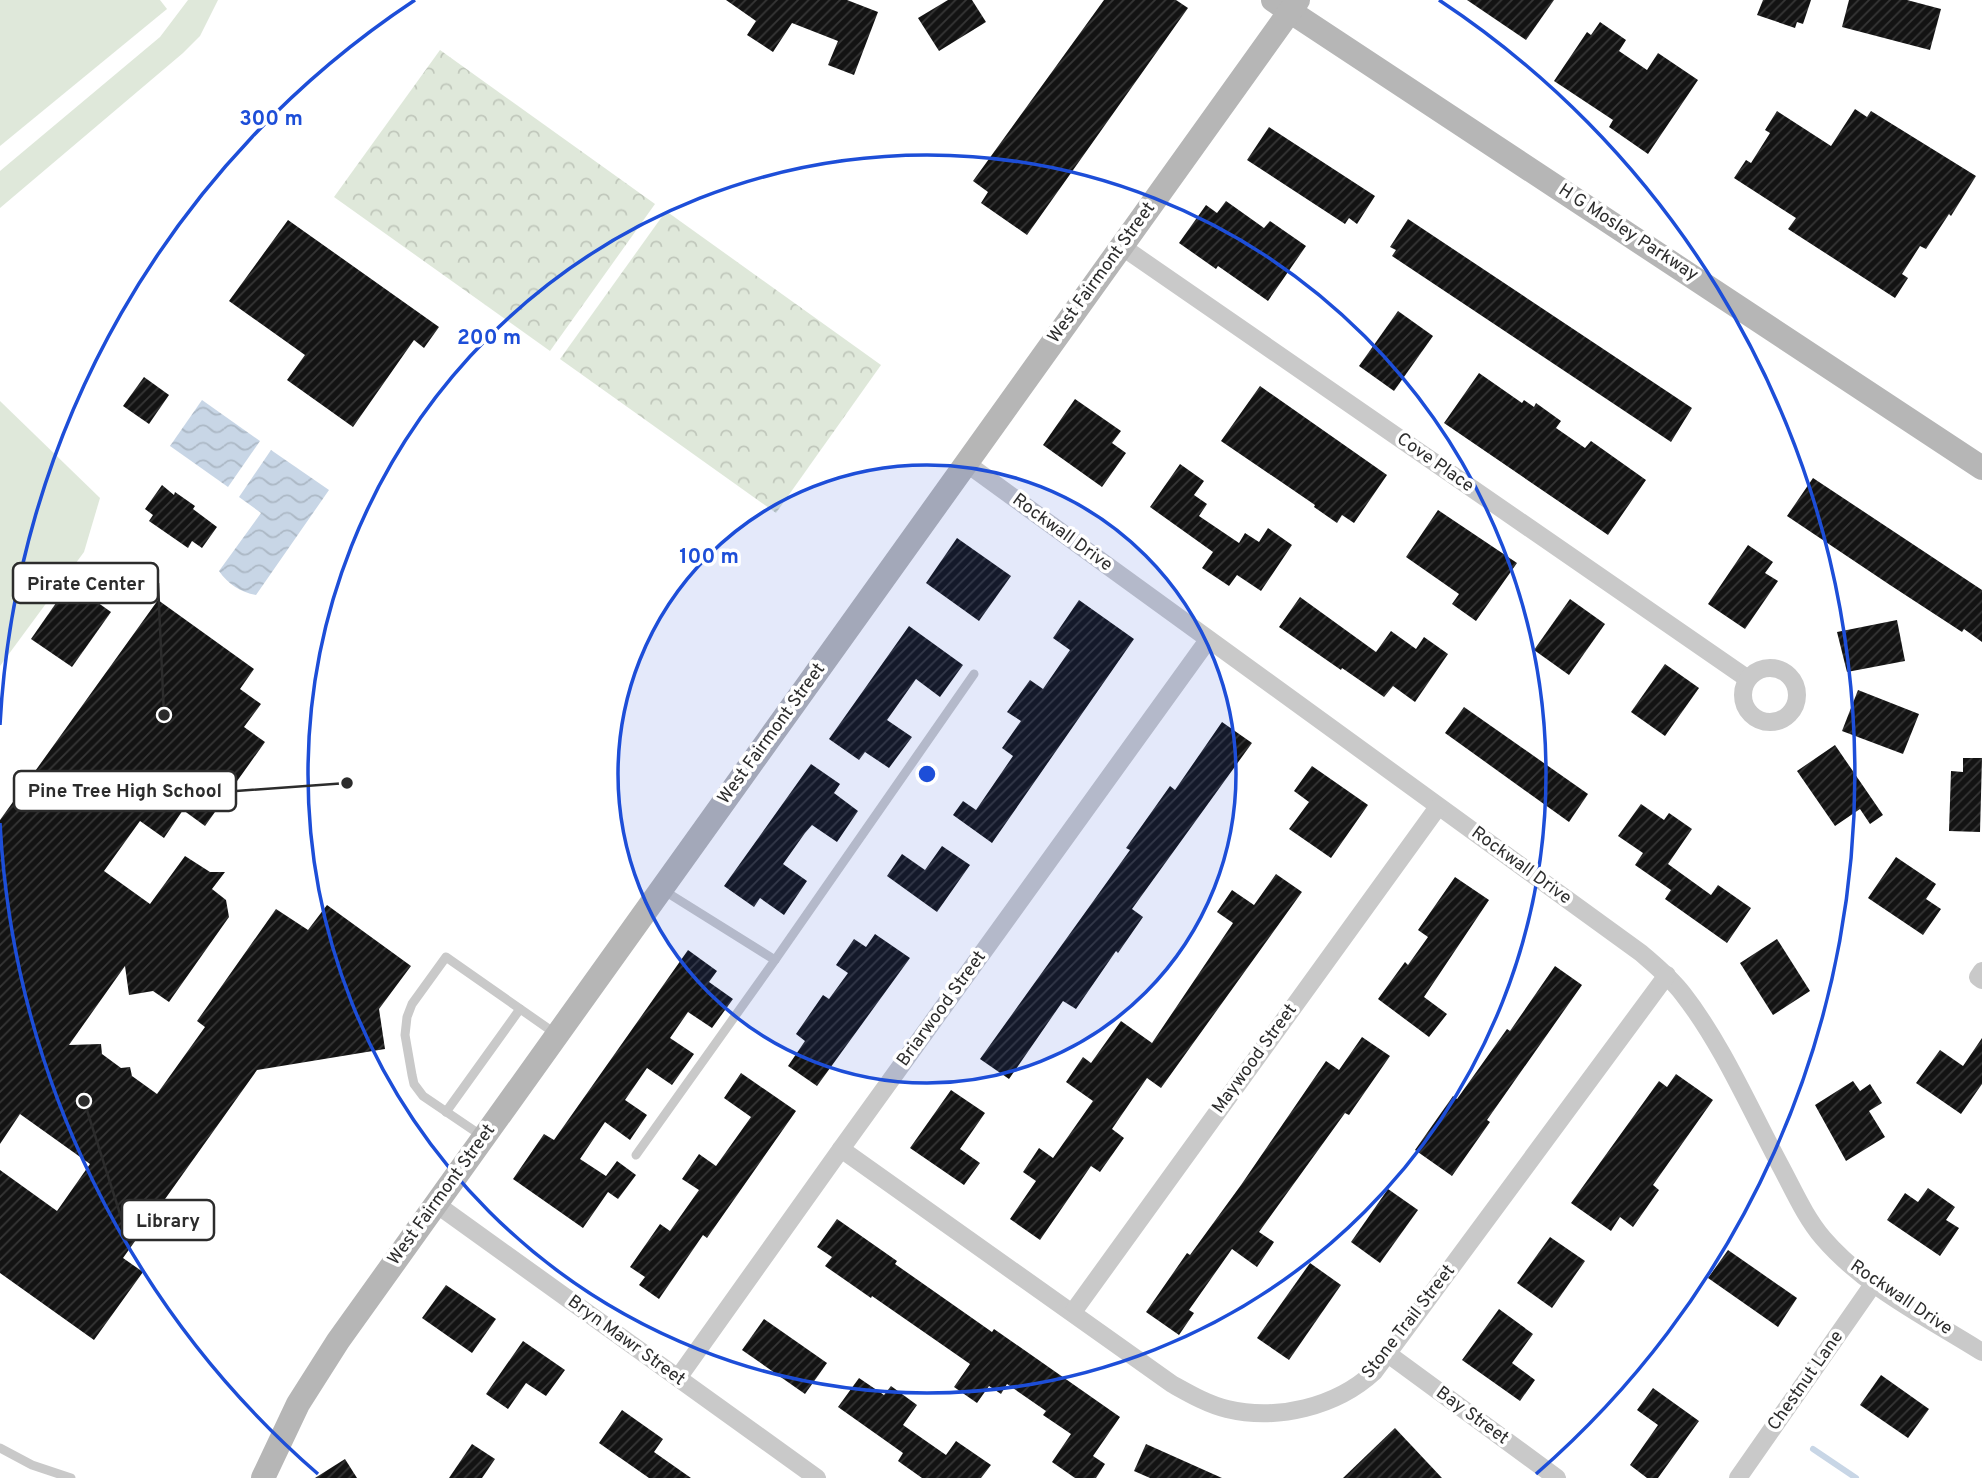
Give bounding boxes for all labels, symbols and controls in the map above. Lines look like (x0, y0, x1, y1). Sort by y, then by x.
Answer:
text: 300 m (239, 106, 303, 133)
street label: H G Mosley Parkway (1554, 179, 1702, 287)
street label: West Fairmont Street (1043, 198, 1161, 348)
text: 200 m (457, 325, 521, 352)
street label: Cove Place (1392, 428, 1478, 498)
street label: Rockwall Drive (1007, 489, 1117, 577)
text: 100 m (679, 544, 739, 571)
callout: Pirate Center (13, 563, 158, 603)
text: Pirate Center (27, 573, 145, 597)
street label: West Fairmont Street (713, 659, 831, 809)
centre of rings (915, 762, 939, 786)
callout: Pine Tree High School (14, 771, 236, 811)
text: Pine Tree High School (28, 780, 222, 804)
street label: Rockwall Drive (1466, 822, 1576, 910)
street label: Briarwood Street (892, 947, 992, 1071)
street label: Maywood Street (1207, 1000, 1303, 1118)
street label: West Fairmont Street (383, 1120, 501, 1270)
callout: Library (122, 1200, 214, 1240)
text: Library (136, 1210, 200, 1234)
street label: Rockwall Drive (1845, 1255, 1957, 1341)
street label: Stone Trail Street (1357, 1260, 1461, 1384)
street label: Bryn Mawr Street (563, 1291, 689, 1391)
street label: Chestnut Lane (1763, 1326, 1849, 1436)
street label: Bay Street (1431, 1382, 1513, 1450)

